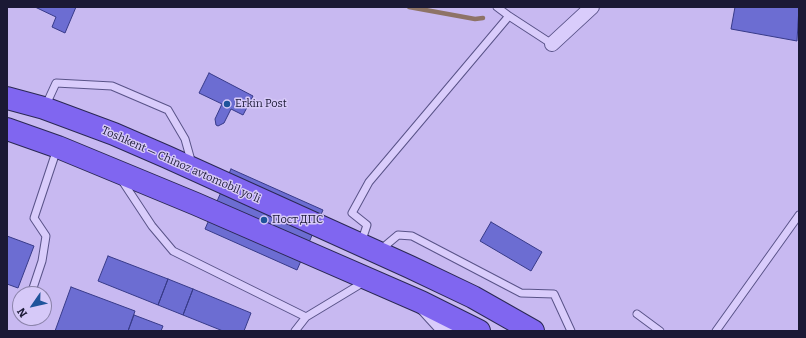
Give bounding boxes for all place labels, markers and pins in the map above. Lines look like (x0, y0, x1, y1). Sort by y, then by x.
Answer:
place label: Erkin Post (235, 97, 287, 111)
marker: Erkin Post (222, 99, 232, 109)
place label: Пост ДПС (272, 213, 323, 227)
marker: Пост ДПС (259, 215, 269, 225)

